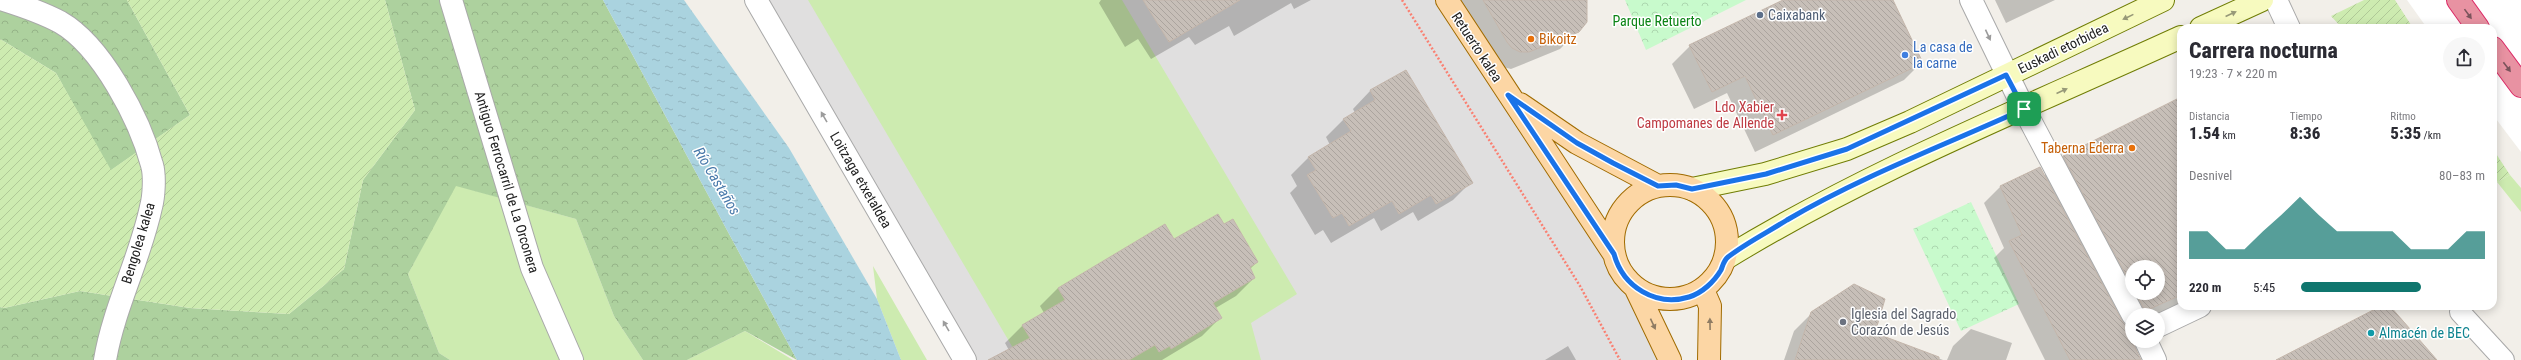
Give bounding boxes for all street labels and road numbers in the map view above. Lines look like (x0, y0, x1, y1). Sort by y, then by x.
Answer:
street label: Retuerto kalea (1449, 9, 1505, 85)
street label: Euskadi etorbidea (2015, 19, 2111, 77)
street label: Antiguo Ferrocarril de La Orconera (472, 89, 542, 275)
street label: Loitzaga etxetaldea (827, 129, 895, 231)
street label: Bengolea kalea (118, 200, 158, 286)

